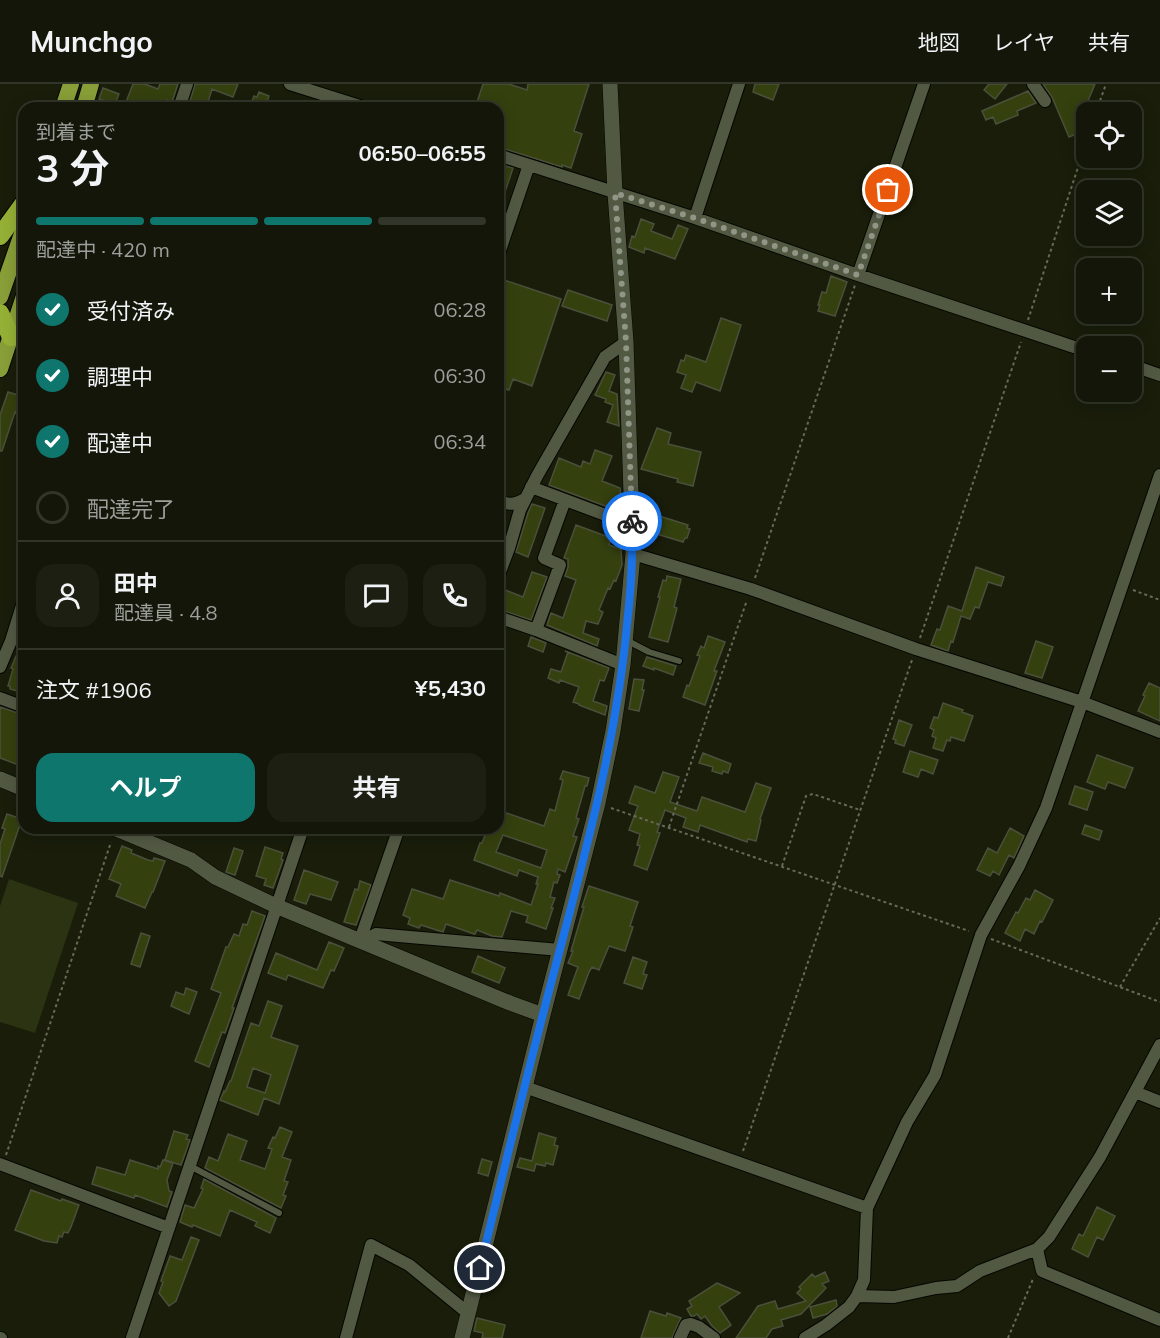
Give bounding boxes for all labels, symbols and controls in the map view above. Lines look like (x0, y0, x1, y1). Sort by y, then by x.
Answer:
text: Munchgo (30, 24, 153, 59)
text: 地図 (918, 29, 960, 55)
text: レイヤ (993, 29, 1055, 55)
text: 共有 (1088, 29, 1130, 55)
map controls (1076, 102, 1142, 402)
button: locate (1076, 102, 1142, 168)
text: 到着まで (36, 119, 116, 144)
text: 06:50–06:55 (358, 139, 486, 167)
text: 3 分 (36, 143, 109, 192)
pin (862, 164, 913, 215)
icon: bag (871, 173, 904, 206)
button: layers (1076, 180, 1142, 246)
text: 配達中 · 420 m (36, 237, 170, 262)
button: + (1076, 258, 1142, 324)
icon: check (36, 293, 69, 326)
text: 受付済み (87, 297, 175, 325)
text: 06:28 (433, 297, 486, 322)
button: − (1076, 336, 1142, 402)
icon: check (36, 359, 69, 392)
text: 調理中 (87, 363, 153, 391)
text: 06:30 (433, 363, 486, 388)
icon: check (36, 425, 69, 458)
text: 配達中 (87, 429, 153, 457)
text: 06:34 (433, 429, 486, 454)
courier (602, 491, 662, 551)
text: 配達完了 (87, 495, 175, 523)
icon: bike (616, 505, 649, 538)
button: person (36, 564, 99, 627)
button: chat (345, 564, 408, 627)
button: phone (423, 564, 486, 627)
text: 田中 (114, 569, 158, 597)
text: 配達員 · 4.8 (114, 600, 218, 625)
text: ¥5,430 (415, 674, 486, 702)
text: 注文 #1906 (36, 676, 152, 704)
button: ヘルプ (36, 753, 255, 822)
button: 共有 (267, 753, 486, 822)
pin (454, 1242, 505, 1293)
icon: home (463, 1251, 496, 1284)

